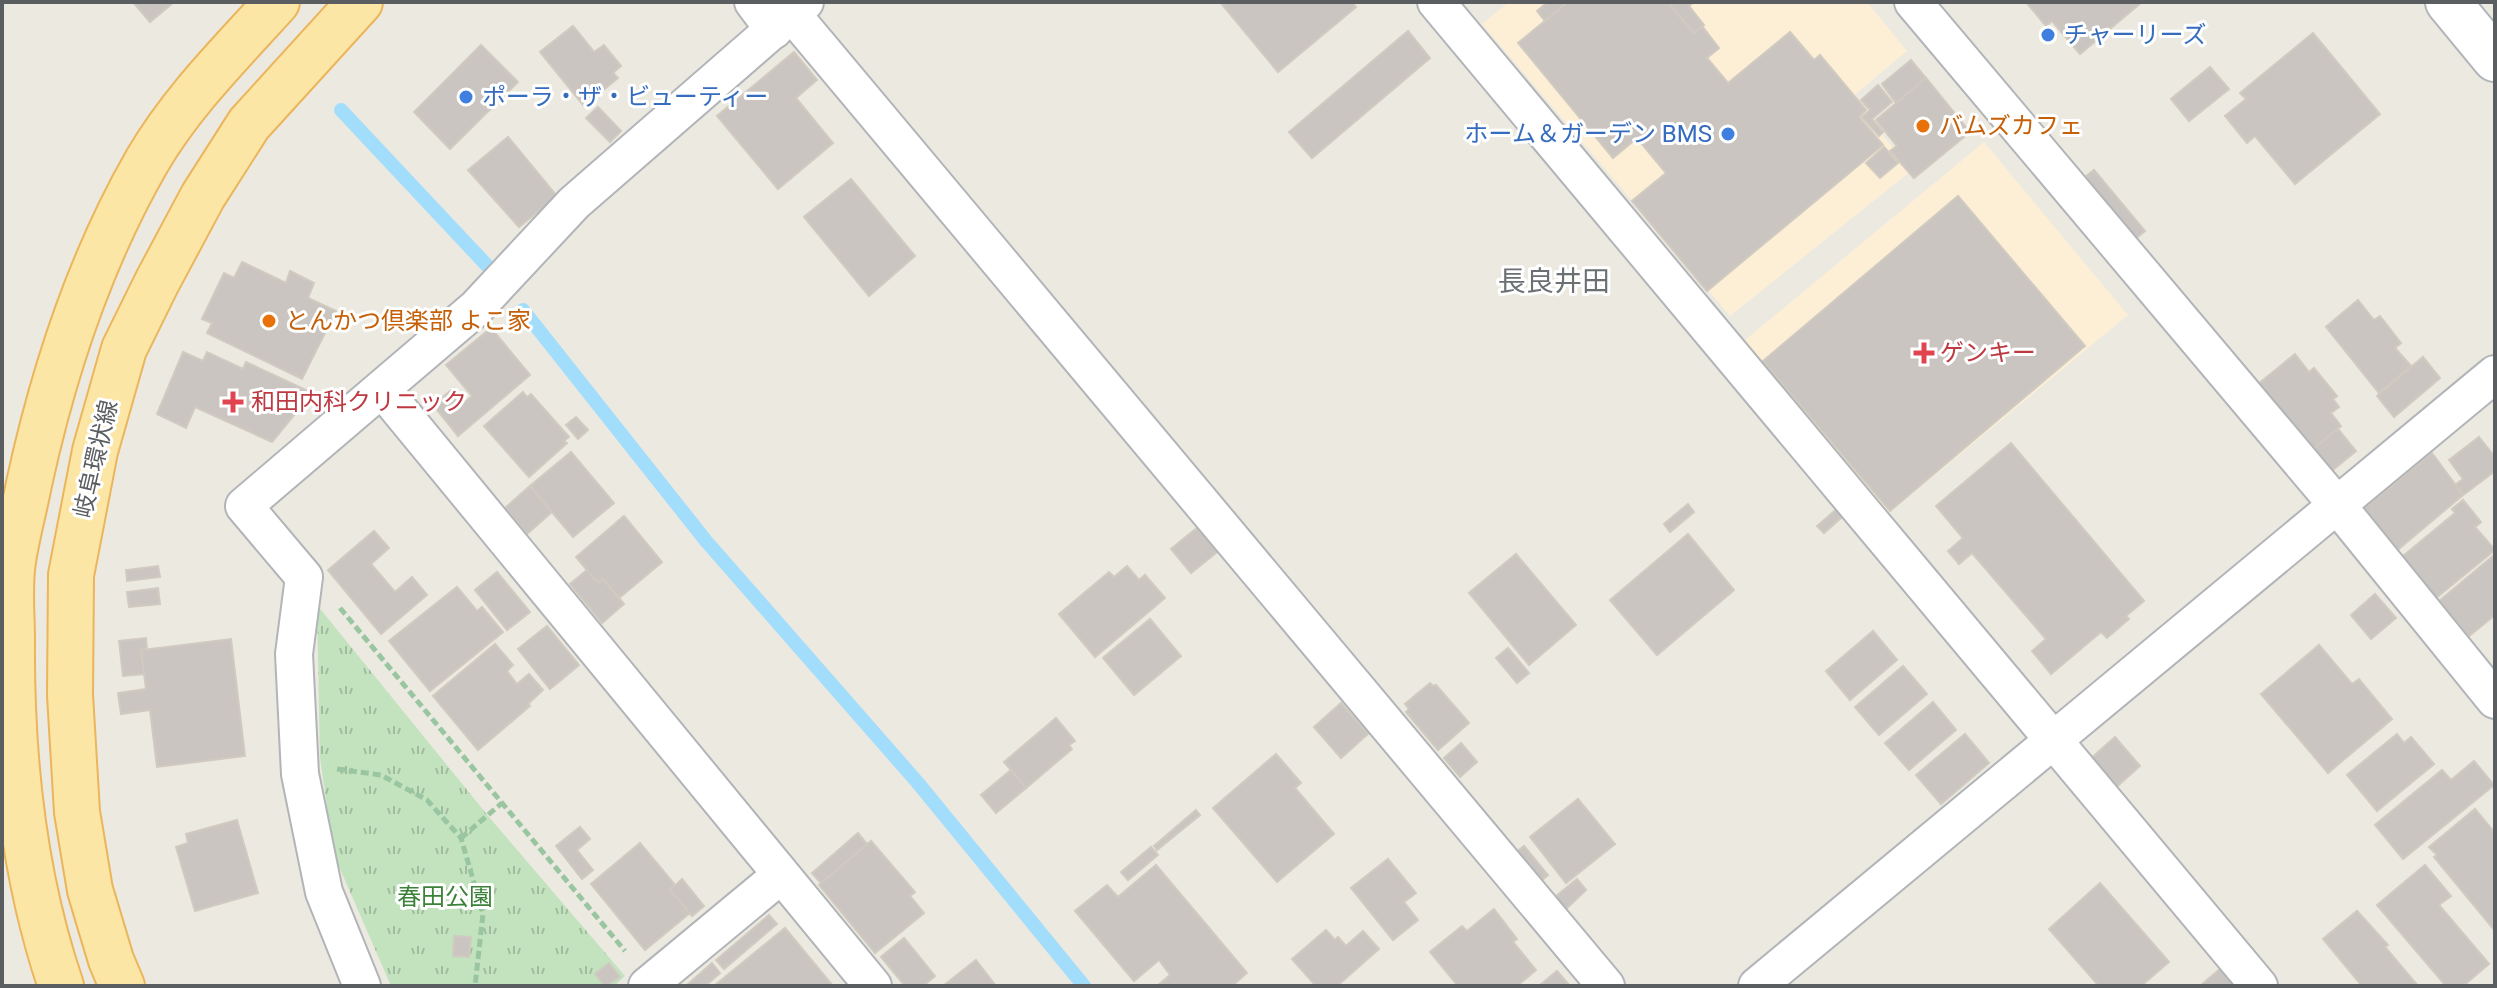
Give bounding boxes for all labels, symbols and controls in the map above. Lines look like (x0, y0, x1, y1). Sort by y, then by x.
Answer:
place label: チャーリーズ (2064, 21, 2207, 49)
marker: チャーリーズ (2039, 26, 2057, 44)
place label: ポーラ・ザ・ビューティー (482, 83, 769, 111)
marker: ポーラ・ザ・ビューティー (457, 88, 475, 106)
place label: バムズカフェ (1939, 112, 2083, 140)
marker: バムズカフェ (1914, 117, 1932, 135)
place label: ホーム＆ガーデン BMS (1465, 120, 1712, 148)
marker: ホーム＆ガーデン BMS (1719, 125, 1737, 143)
district label: 長良井田 (1498, 265, 1610, 298)
place label: とんかつ倶楽部 よこ家 (285, 307, 531, 335)
marker: とんかつ倶楽部 よこ家 (260, 312, 278, 330)
place label: ゲンキー (1940, 339, 2036, 367)
marker: ゲンキー (1915, 344, 1933, 362)
place label: 和田内科クリニック (251, 388, 467, 416)
marker: 和田内科クリニック (222, 391, 244, 413)
street label: 岐阜環状線 (69, 397, 123, 521)
park label: 春田公園 (397, 883, 493, 911)

